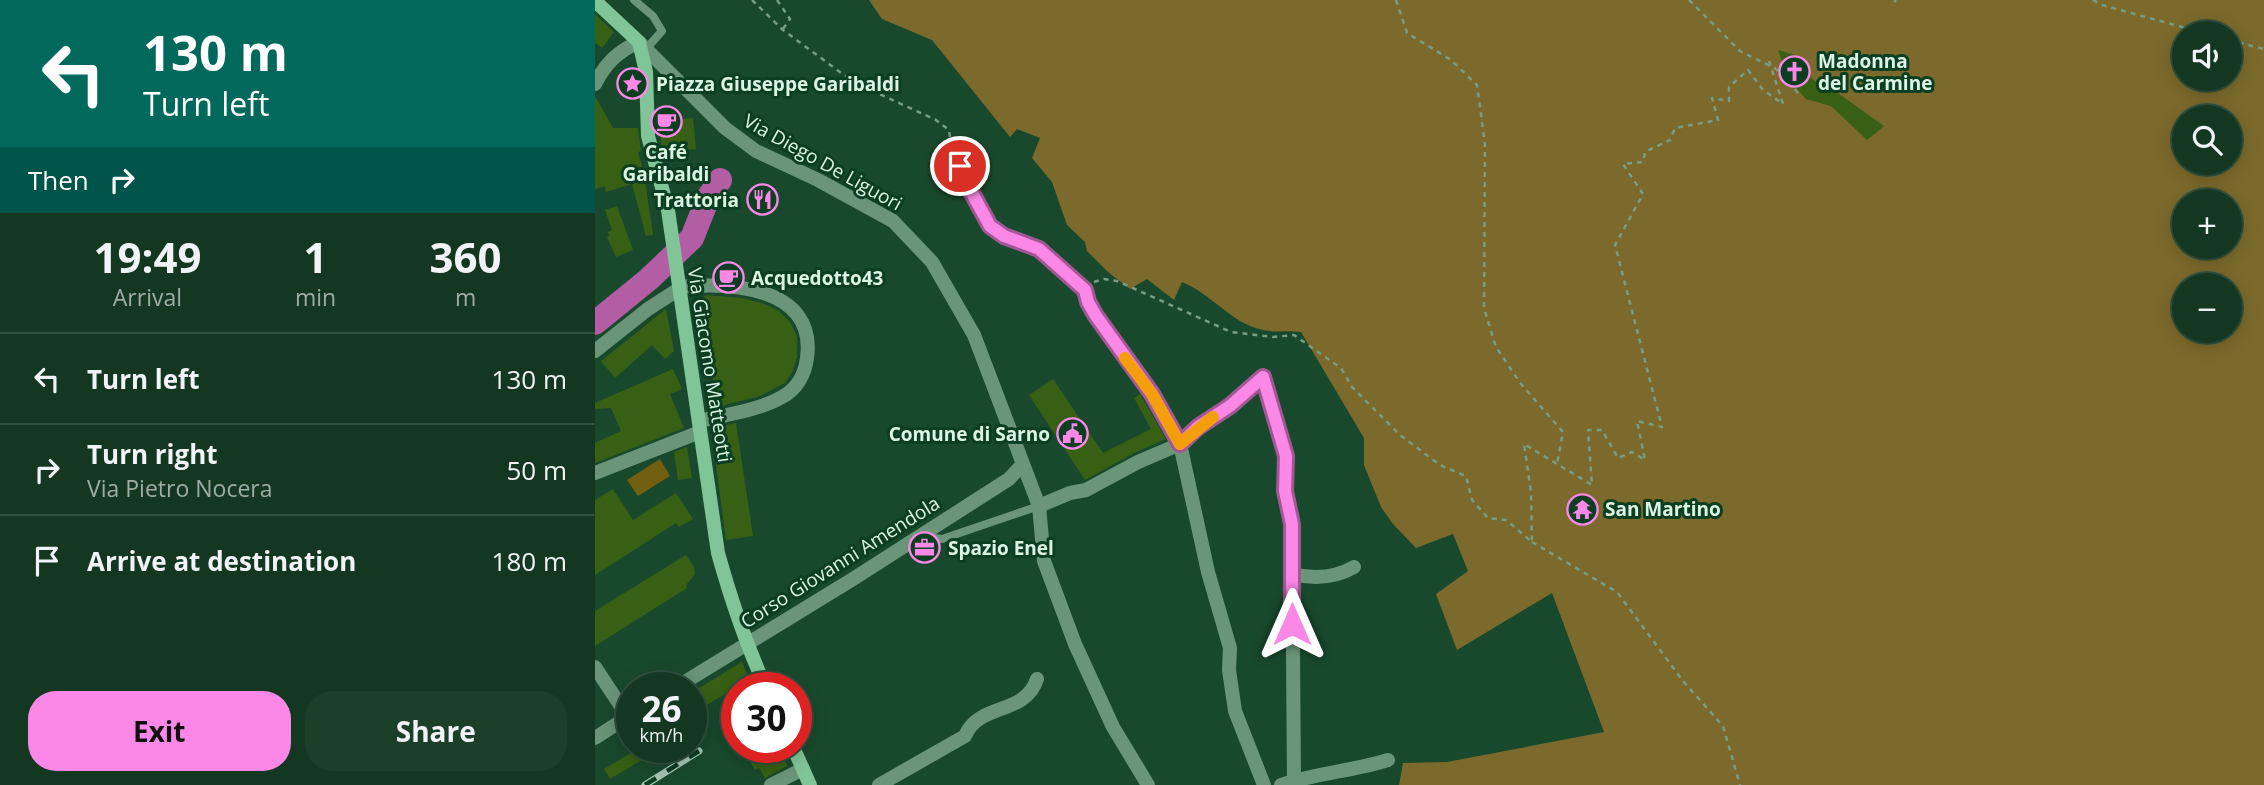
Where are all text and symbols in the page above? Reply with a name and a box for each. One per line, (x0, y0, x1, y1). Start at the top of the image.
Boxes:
text: 130 m (143, 19, 288, 85)
map controls (2172, 21, 2242, 343)
button: sound (2172, 21, 2242, 91)
icon: left (28, 28, 119, 119)
place label: Madonna del Carmine (1818, 48, 1932, 96)
church icon: Madonna del Carmine (1778, 55, 1812, 89)
place icon: Piazza Giuseppe Garibaldi (616, 67, 650, 101)
place label: Piazza Giuseppe Garibaldi (656, 71, 900, 97)
text: Turn left (143, 82, 269, 125)
cafe icon: Café Garibaldi (649, 104, 683, 138)
button: search (2172, 105, 2242, 175)
street label: Via Diego De Liguori (739, 108, 907, 216)
pin (930, 136, 990, 196)
place label: Café Garibaldi (623, 139, 709, 187)
icon: arrive (941, 147, 979, 185)
icon: right (103, 161, 141, 199)
text: Then (28, 162, 89, 198)
restaurant icon: Trattoria (745, 183, 779, 217)
place label: Trattoria (654, 187, 739, 213)
button: + (2172, 189, 2242, 259)
text: 19:49 (93, 228, 201, 285)
text: 1 (303, 228, 328, 285)
text: 360 (430, 228, 502, 285)
cafe icon: Acquedotto43 (711, 261, 745, 295)
place label: Acquedotto43 (751, 265, 884, 291)
street label: Via Giacomo Matteotti (682, 266, 738, 464)
button: − (2172, 273, 2242, 343)
text: Arrival (113, 281, 182, 313)
text: min (295, 281, 336, 313)
text: m (455, 281, 476, 313)
icon: left (28, 360, 66, 398)
text: Turn left (87, 361, 199, 397)
text: 130 m (492, 361, 567, 397)
public building icon: Comune di Sarno (1056, 417, 1090, 451)
place label: Comune di Sarno (889, 421, 1050, 447)
text: Turn right (87, 436, 218, 472)
icon: right (28, 451, 66, 489)
text: 50 m (506, 452, 567, 488)
text: Via Pietro Nocera (87, 472, 273, 504)
street label: Corso Giovanni Amendola (736, 490, 944, 634)
temple icon: San Martino (1565, 492, 1599, 526)
place label: San Martino (1605, 496, 1721, 522)
office icon: Spazio Enel (908, 531, 942, 565)
place label: Spazio Enel (948, 535, 1054, 561)
icon: arrive (28, 542, 66, 580)
text: Arrive at destination (87, 543, 356, 579)
text: 180 m (492, 543, 567, 579)
position arrow (1255, 587, 1329, 661)
speed limit sign: 30 (721, 672, 812, 763)
text: 26 (641, 685, 682, 732)
button: Exit (28, 691, 291, 771)
button: Share (305, 691, 567, 771)
text: km/h (640, 723, 683, 747)

